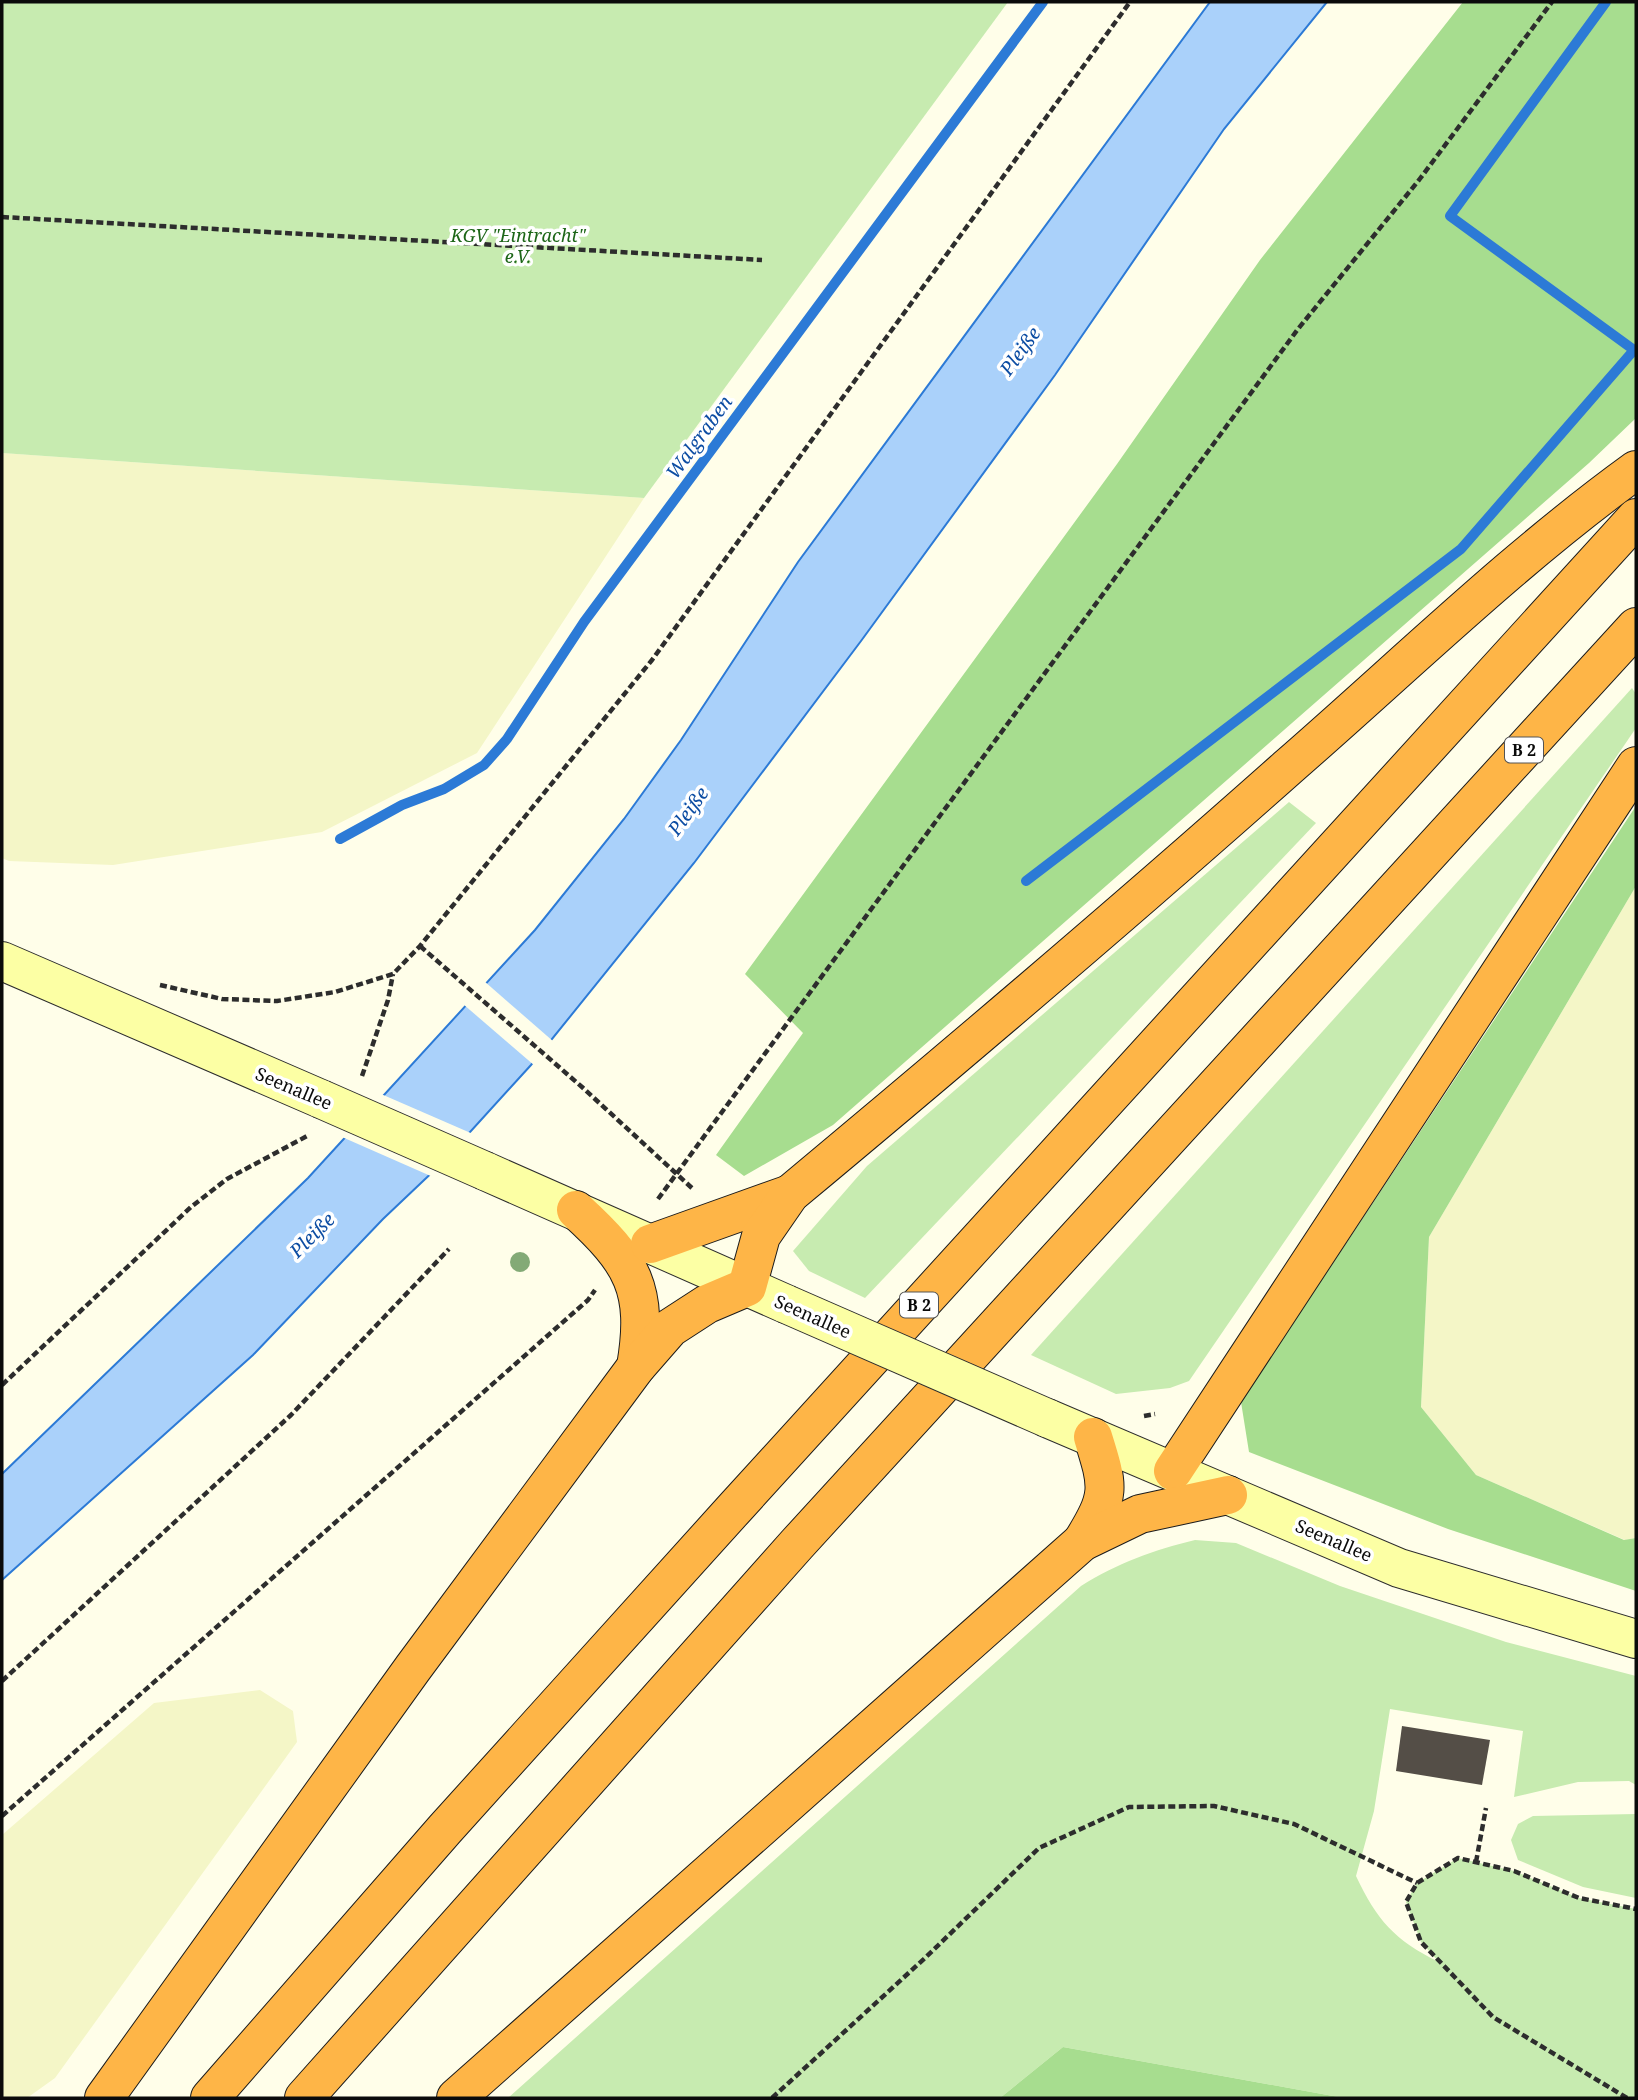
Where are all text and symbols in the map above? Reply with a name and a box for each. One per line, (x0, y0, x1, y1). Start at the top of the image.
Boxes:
park label: KGV "Eintracht" e.V. (450, 223, 587, 268)
water label: Pleiße (993, 322, 1046, 381)
water label: Walgraben (660, 390, 738, 484)
road number: B 2 (1505, 737, 1543, 762)
water label: Pleiße (661, 782, 714, 841)
street label: Seenallee (252, 1061, 336, 1115)
water label: Pleiße (283, 1207, 340, 1264)
street label: Seenallee (771, 1289, 855, 1343)
road number: B 2 (900, 1292, 938, 1317)
street label: Seenallee (1292, 1513, 1376, 1567)

